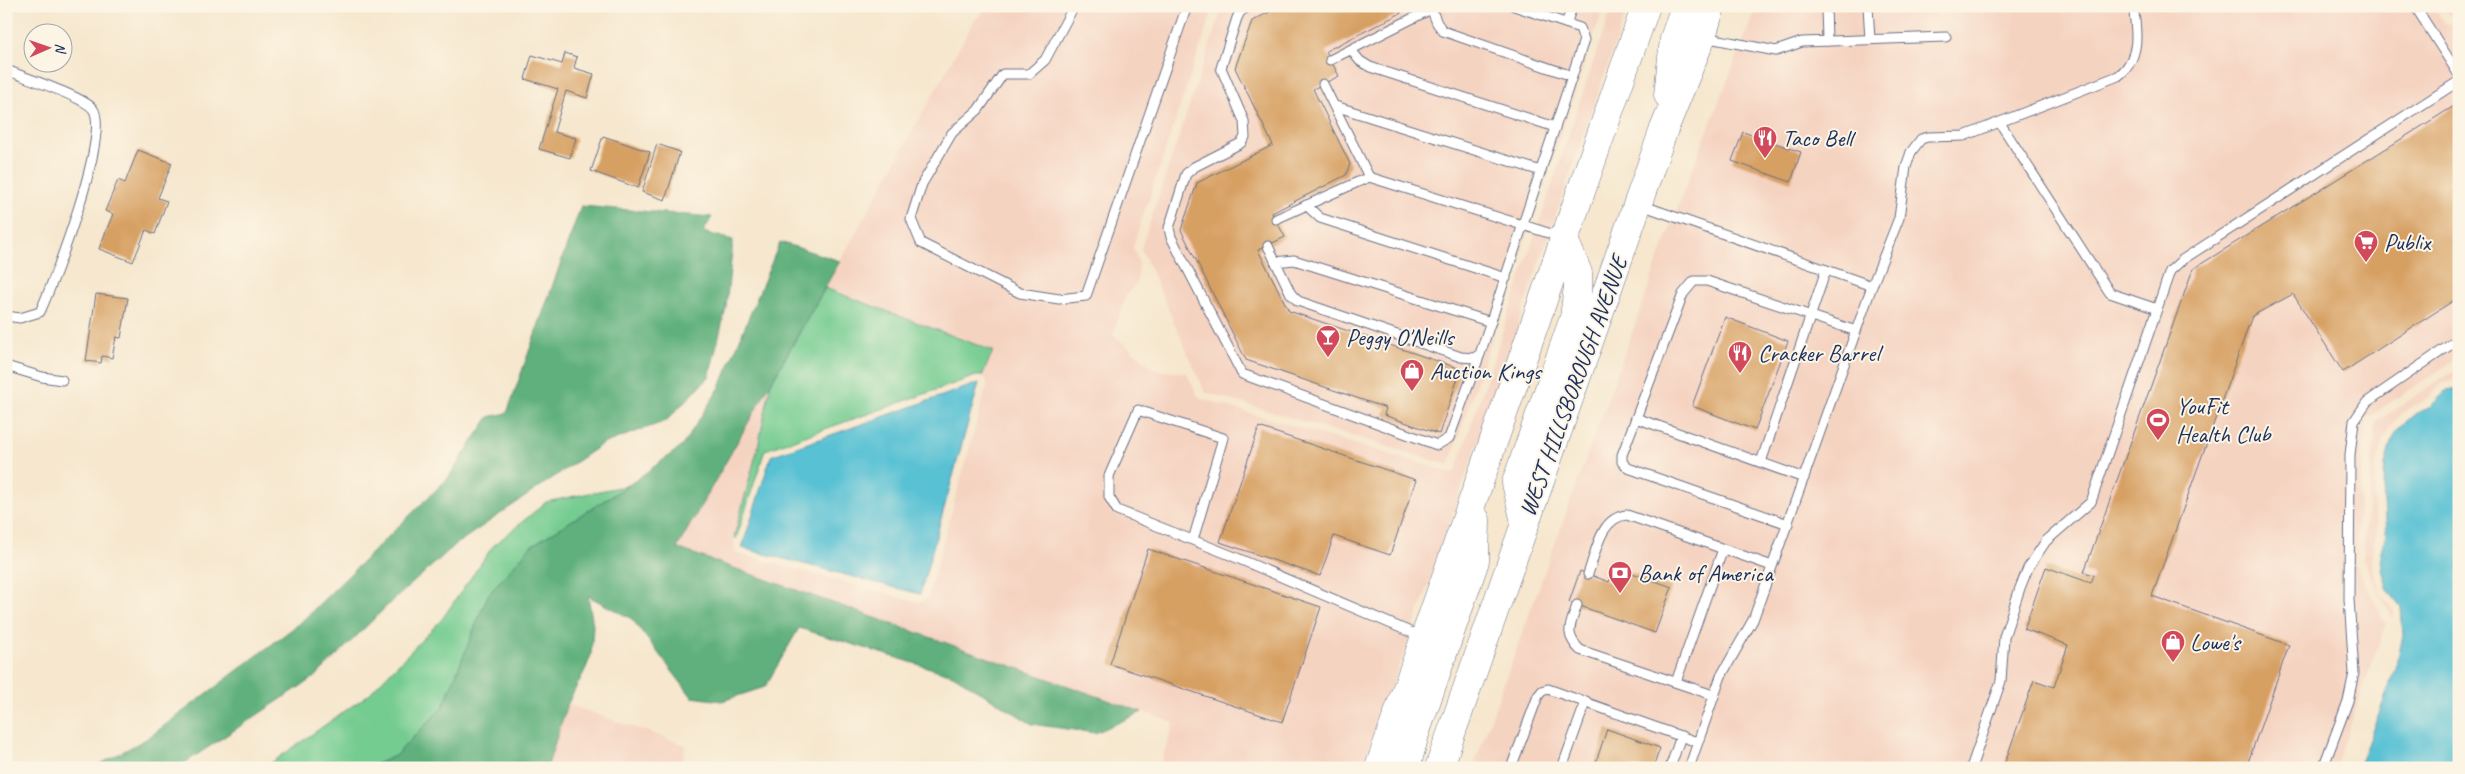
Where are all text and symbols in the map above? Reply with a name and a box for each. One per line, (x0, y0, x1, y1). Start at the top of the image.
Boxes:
north arrow (22, 22, 72, 72)
text: N (52, 43, 69, 55)
place label: Taco Bell (1782, 123, 1856, 153)
restaurant icon: Taco Bell (1752, 125, 1778, 159)
place label: Publix (2384, 227, 2432, 257)
supermarket icon: Publix (2353, 229, 2379, 263)
street label: WEST HILLSBOROUGH AVENUE (1512, 249, 1635, 520)
place label: Peggy O'Neills (1346, 322, 1455, 352)
bar icon: Peggy O'Neills (1315, 324, 1341, 358)
place label: Cracker Barrel (1758, 338, 1883, 368)
restaurant icon: Cracker Barrel (1727, 340, 1753, 374)
place label: Auction Kings (1430, 356, 1543, 386)
shop icon: Auction Kings (1399, 358, 1425, 392)
place label: YouFit Health Club (2176, 391, 2272, 449)
sports icon: YouFit Health Club (2145, 407, 2171, 441)
place label: Bank of America (1638, 558, 1774, 588)
bank icon: Bank of America (1607, 560, 1633, 594)
place label: Lowe's (2190, 627, 2242, 657)
shop icon: Lowe's (2160, 629, 2186, 663)

